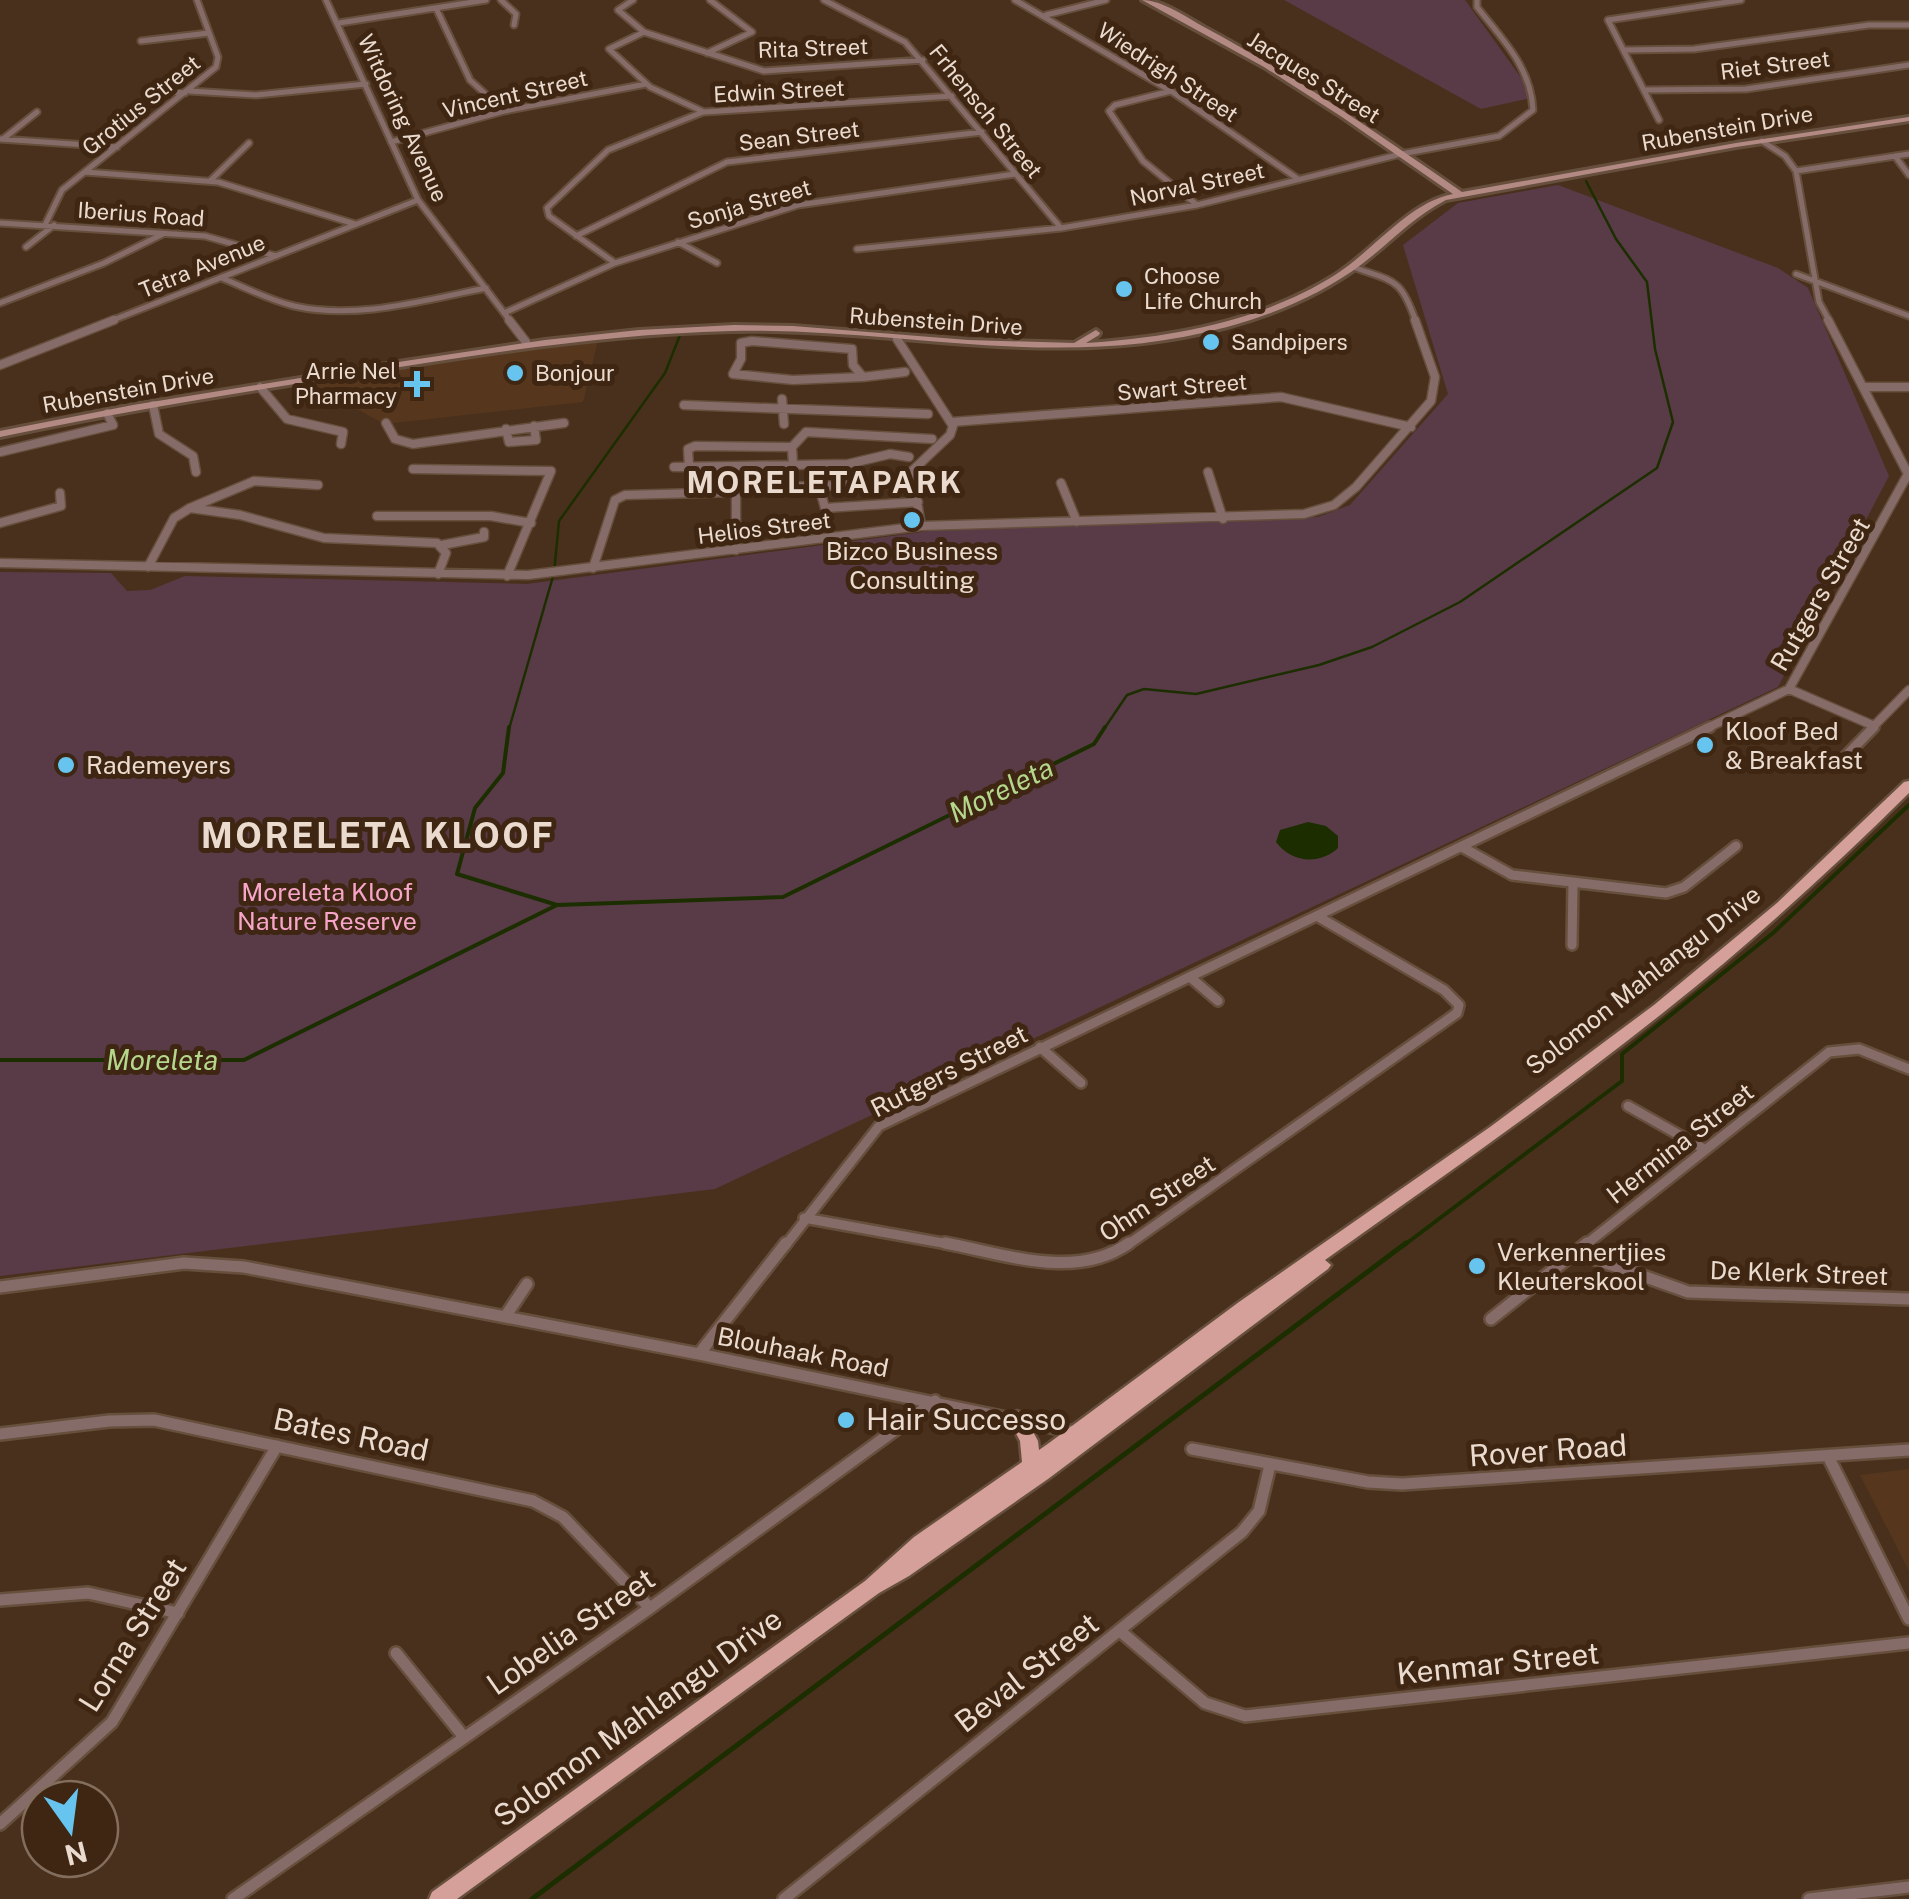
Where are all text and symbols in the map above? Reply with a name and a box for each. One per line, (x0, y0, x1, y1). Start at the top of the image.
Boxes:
street label: Wiedrigh Street (1093, 17, 1243, 127)
street label: Jacques Street (1243, 26, 1385, 128)
street label: Witdoring Avenue (353, 30, 453, 206)
street label: Rita Street (757, 33, 869, 63)
street label: Frhensch Street (924, 39, 1048, 183)
street label: Riet Street (1719, 45, 1831, 85)
street label: Grotius Street (77, 50, 205, 160)
street label: Vincent Street (440, 65, 590, 123)
street label: Edwin Street (713, 75, 845, 107)
street label: Rubenstein Drive (1639, 100, 1815, 156)
street label: Sean Street (737, 116, 861, 156)
street label: Norval Street (1127, 157, 1267, 211)
street label: Sonja Street (684, 174, 814, 234)
street label: Iberius Road (77, 197, 205, 231)
street label: Tetra Avenue (135, 229, 269, 303)
place label: Choose Life Church (1144, 263, 1262, 314)
marker: Choose Life Church (1113, 278, 1135, 300)
street label: Rubenstein Drive (848, 302, 1024, 340)
place label: Sandpipers (1231, 329, 1348, 355)
marker: Sandpipers (1200, 331, 1222, 353)
place label: Arrie Nel Pharmacy (295, 358, 397, 409)
place label: Bonjour (535, 360, 615, 386)
street label: Rubenstein Drive (40, 362, 216, 418)
marker: Bonjour (504, 362, 526, 384)
street label: Swart Street (1116, 368, 1248, 406)
marker: Arrie Nel Pharmacy (406, 373, 428, 395)
district label: MORELETAPARK (687, 464, 963, 500)
street label: Helios Street (696, 507, 832, 549)
marker: Bizco Business Consulting (901, 509, 923, 531)
street label: Rutgers Street (1764, 512, 1876, 676)
place label: Bizco Business Consulting (826, 536, 998, 595)
place label: Kloof Bed & Breakfast (1725, 716, 1863, 775)
marker: Kloof Bed & Breakfast (1694, 734, 1716, 756)
place label: Rademeyers (86, 750, 231, 780)
water label: Moreleta (943, 750, 1058, 829)
marker: Rademeyers (55, 754, 77, 776)
district label: MORELETA KLOOF (201, 815, 555, 856)
park label: Moreleta Kloof Nature Reserve (237, 877, 417, 936)
street label: Solomon Mahlangu Drive (1520, 879, 1766, 1081)
street label: Rutgers Street (866, 1019, 1032, 1123)
water label: Moreleta (106, 1043, 218, 1076)
street label: Hermina Street (1601, 1076, 1759, 1210)
street label: Ohm Street (1093, 1148, 1221, 1248)
place label: Verkennertjies Kleuterskool (1497, 1237, 1666, 1296)
marker: Verkennertjies Kleuterskool (1466, 1255, 1488, 1277)
street label: De Klerk Street (1709, 1255, 1889, 1291)
street label: Blouhaak Road (715, 1321, 891, 1383)
street label: Bates Road (270, 1400, 432, 1468)
place label: Hair Successo (866, 1401, 1066, 1437)
marker: Hair Successo (835, 1409, 857, 1431)
street label: Rover Road (1468, 1427, 1628, 1473)
street label: Lorna Street (71, 1551, 194, 1718)
street label: Lobelia Street (480, 1560, 661, 1702)
street label: Solomon Mahlangu Drive (486, 1600, 789, 1834)
street label: Beval Street (947, 1605, 1105, 1739)
street label: Kenmar Street (1395, 1634, 1601, 1692)
north arrow (20, 1779, 120, 1879)
text: N (62, 1835, 91, 1872)

